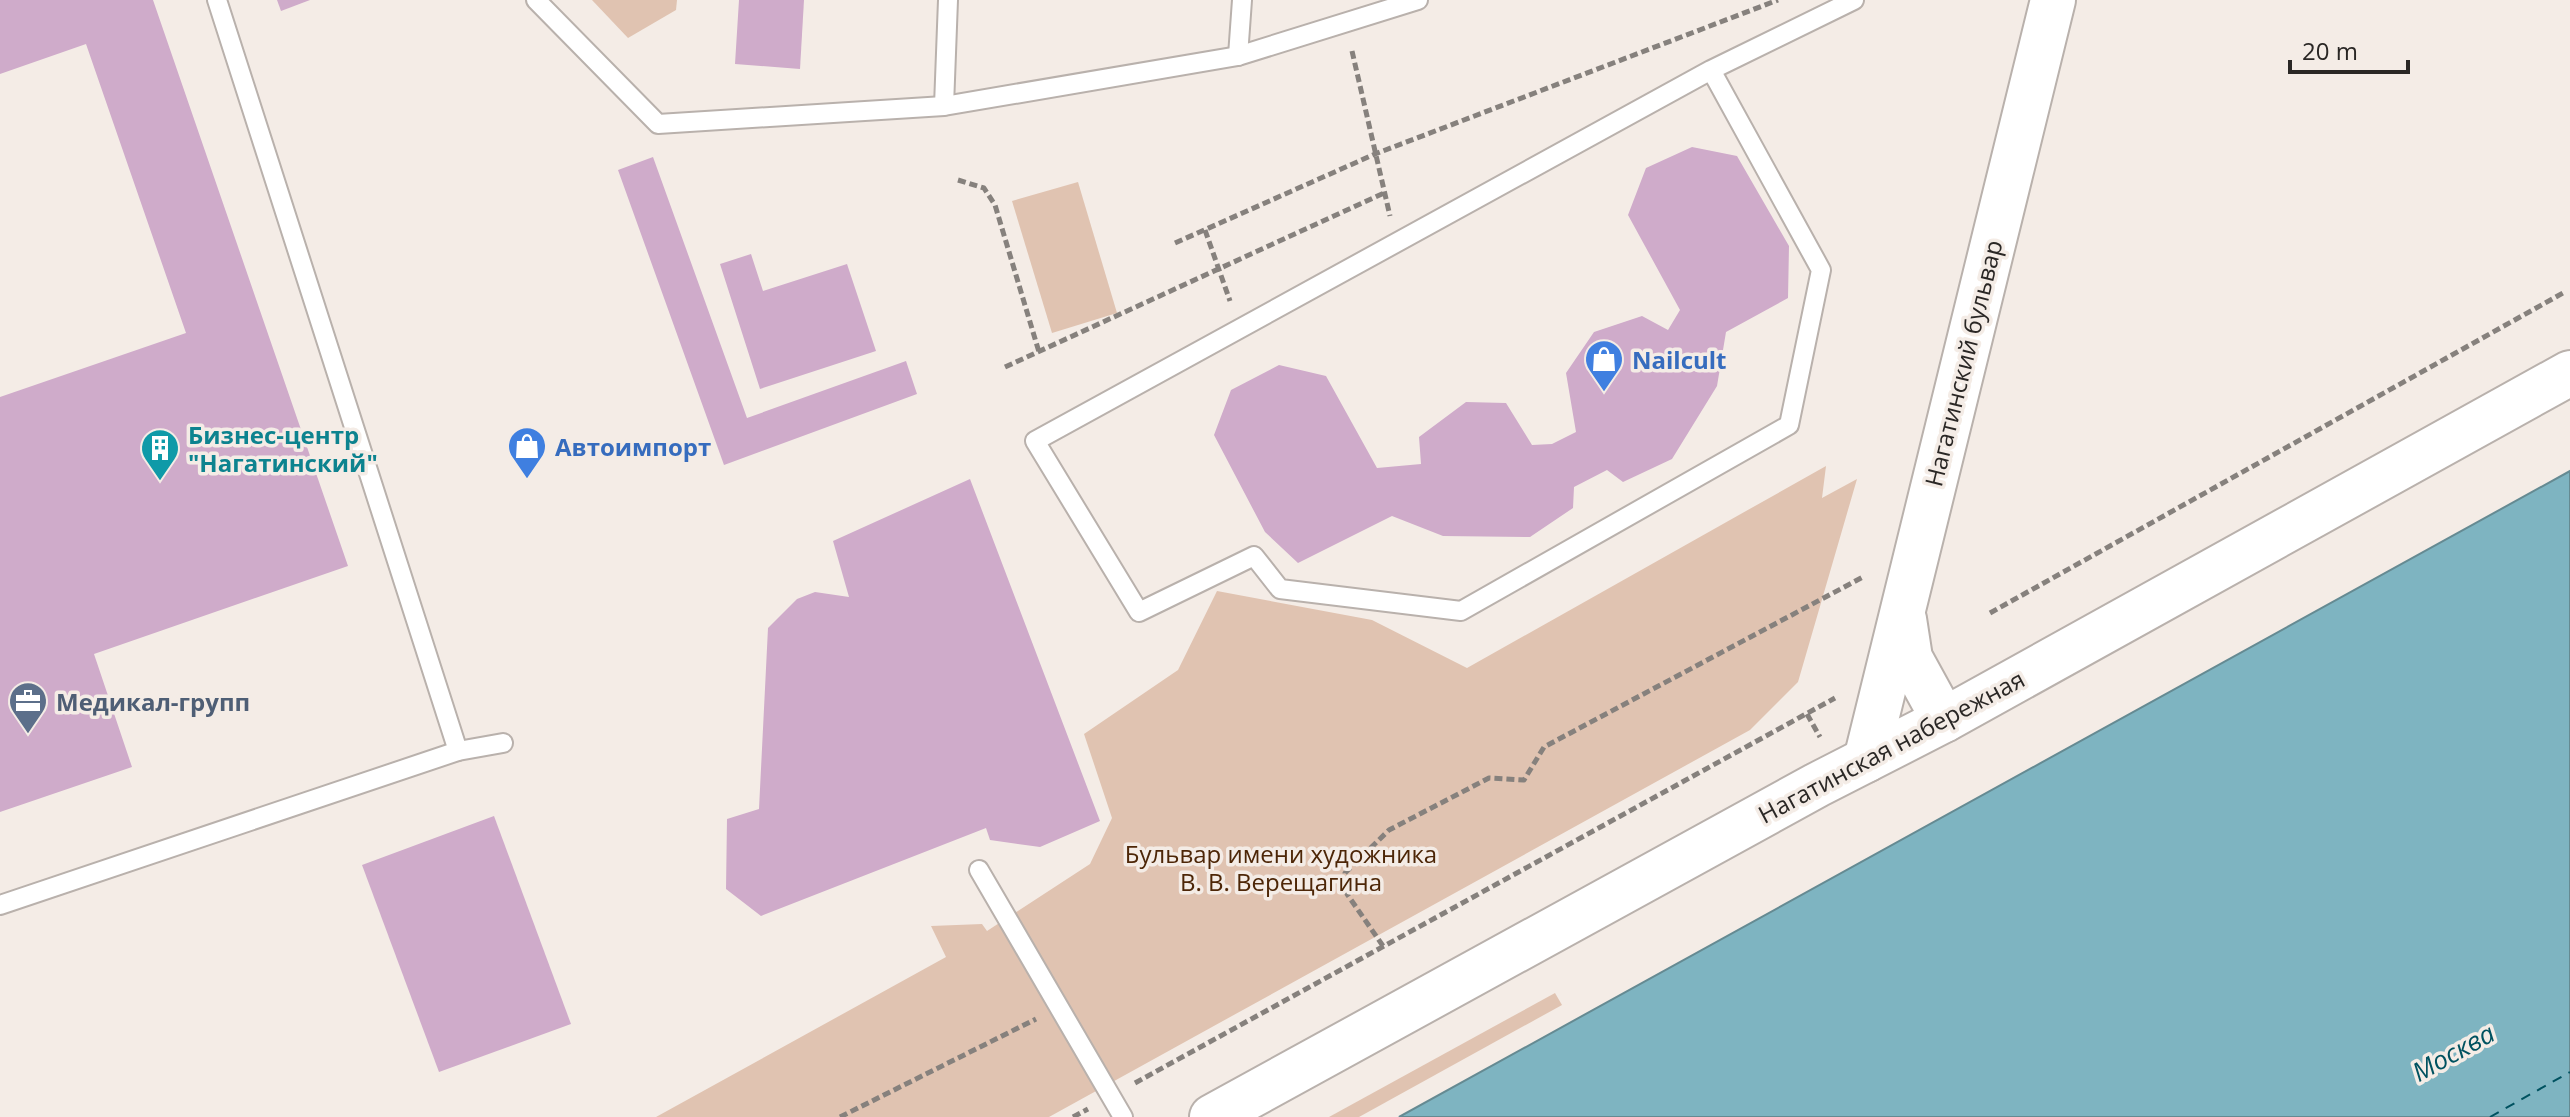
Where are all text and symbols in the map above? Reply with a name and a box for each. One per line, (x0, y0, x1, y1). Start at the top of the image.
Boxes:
scale bar (2290, 24, 2408, 74)
text: 20 m (2302, 34, 2358, 67)
street label: Нагатинский бульвар (1916, 236, 2010, 490)
shop icon: Nailcult (1583, 338, 1625, 393)
place label: Nailcult (1632, 343, 1727, 376)
place label: Бизнес-центр "Нагатинский" (188, 418, 378, 479)
shop icon: Автоимпорт (506, 425, 548, 480)
building icon: Бизнес-центр "Нагатинский" (139, 427, 181, 482)
place label: Автоимпорт (555, 430, 711, 463)
street label: Нагатинская набережная (1752, 662, 2030, 830)
office icon: Медикал-групп (7, 680, 49, 735)
place label: Медикал-групп (56, 685, 250, 718)
park label: Бульвар имени художника В. В. Верещагина (1125, 837, 1437, 898)
water label: Москва (2405, 1014, 2501, 1089)

